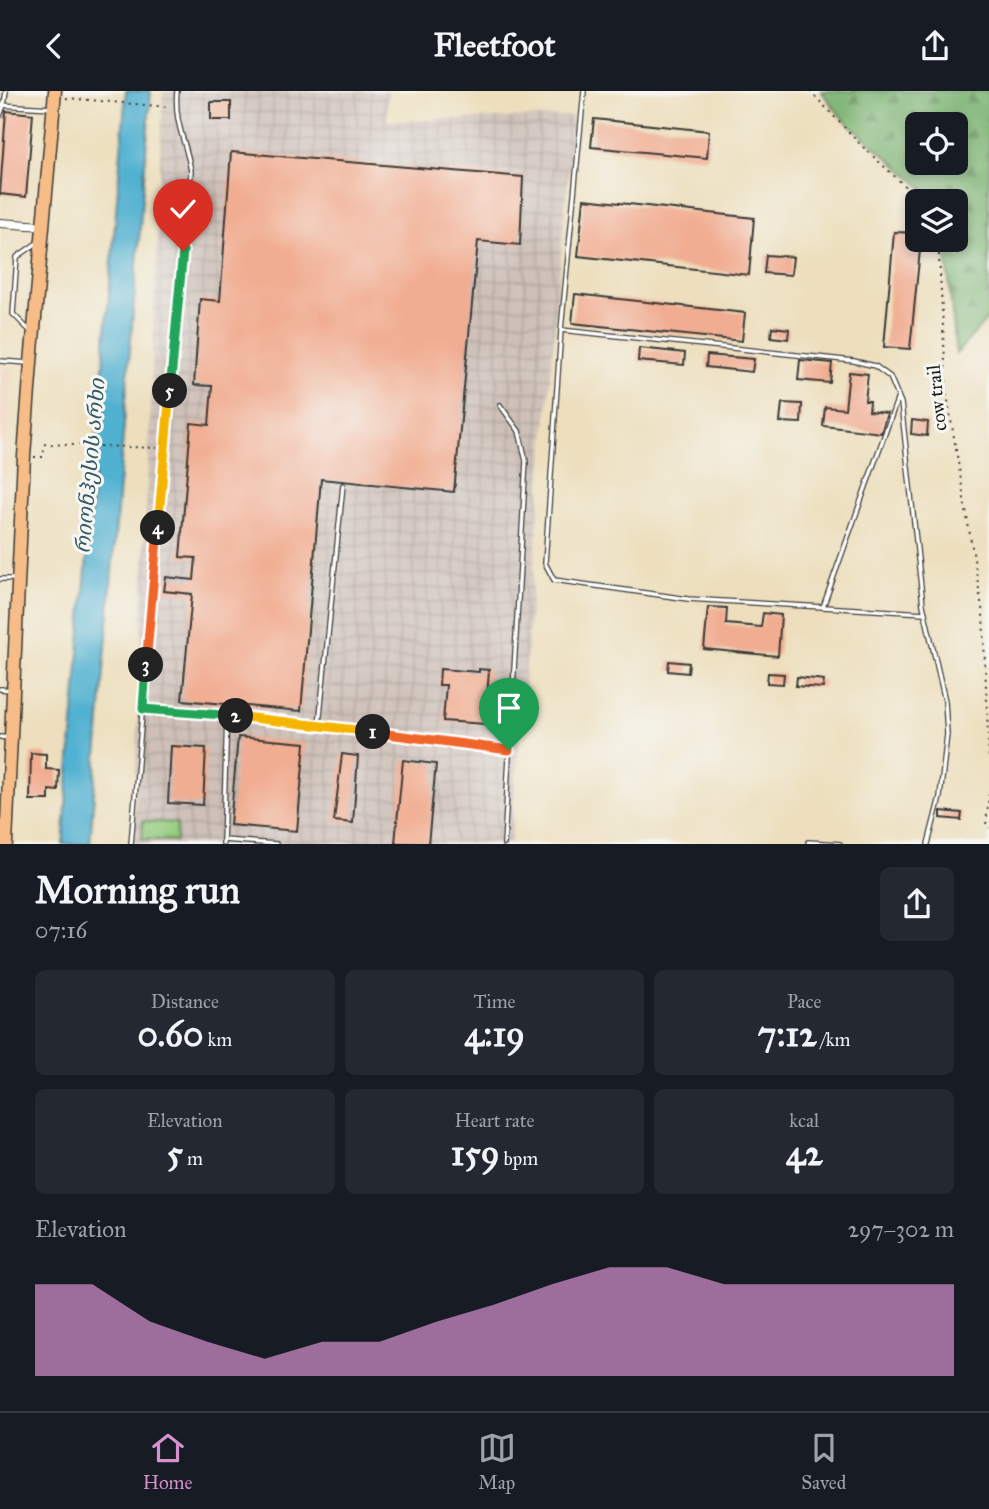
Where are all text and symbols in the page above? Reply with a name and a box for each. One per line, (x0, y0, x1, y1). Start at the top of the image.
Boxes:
text: Fleetfoot (433, 26, 556, 65)
icon: back (35, 27, 73, 65)
icon: share (916, 27, 954, 65)
map controls (905, 112, 968, 252)
button: locate (905, 112, 968, 175)
pin (153, 179, 213, 251)
button: layers (905, 189, 968, 252)
icon: check (164, 190, 202, 228)
street label: cow trail (921, 363, 951, 432)
pin: 5 (152, 373, 188, 409)
water label: რიონჰესის არხი (69, 376, 111, 554)
text: 5 (165, 379, 174, 402)
pin: 4 (140, 511, 176, 545)
text: 4 (152, 516, 163, 539)
pin: 3 (128, 647, 164, 683)
text: 3 (142, 653, 149, 676)
pin (479, 678, 539, 750)
icon: arrive (490, 689, 528, 727)
pin: 2 (218, 699, 254, 733)
text: 2 (231, 704, 240, 727)
pin: 1 (356, 715, 390, 749)
text: 1 (369, 720, 376, 743)
text: Morning run (35, 867, 240, 913)
button: share (880, 867, 954, 941)
text: 07:16 (35, 916, 87, 944)
text: Distance (151, 990, 219, 1013)
text: Time (473, 990, 516, 1013)
text: Pace (787, 990, 821, 1013)
text: 0.60 (137, 1013, 203, 1056)
text: 4:19 (464, 1013, 525, 1056)
text: 7:12 (758, 1013, 816, 1056)
text: km (203, 1028, 232, 1051)
text: /km (816, 1028, 850, 1051)
text: Elevation (147, 1109, 223, 1132)
text: Heart rate (455, 1109, 534, 1132)
text: kcal (789, 1109, 819, 1132)
text: 5 (167, 1132, 183, 1175)
text: 159 (451, 1132, 499, 1175)
text: 42 (786, 1132, 823, 1175)
text: m (183, 1147, 203, 1170)
text: bpm (499, 1147, 538, 1170)
text: Elevation (35, 1215, 126, 1243)
text: 297–302 m (848, 1215, 954, 1243)
tab: Home (143, 1429, 192, 1494)
tab: Map (478, 1429, 516, 1494)
tab: Saved (801, 1429, 846, 1494)

